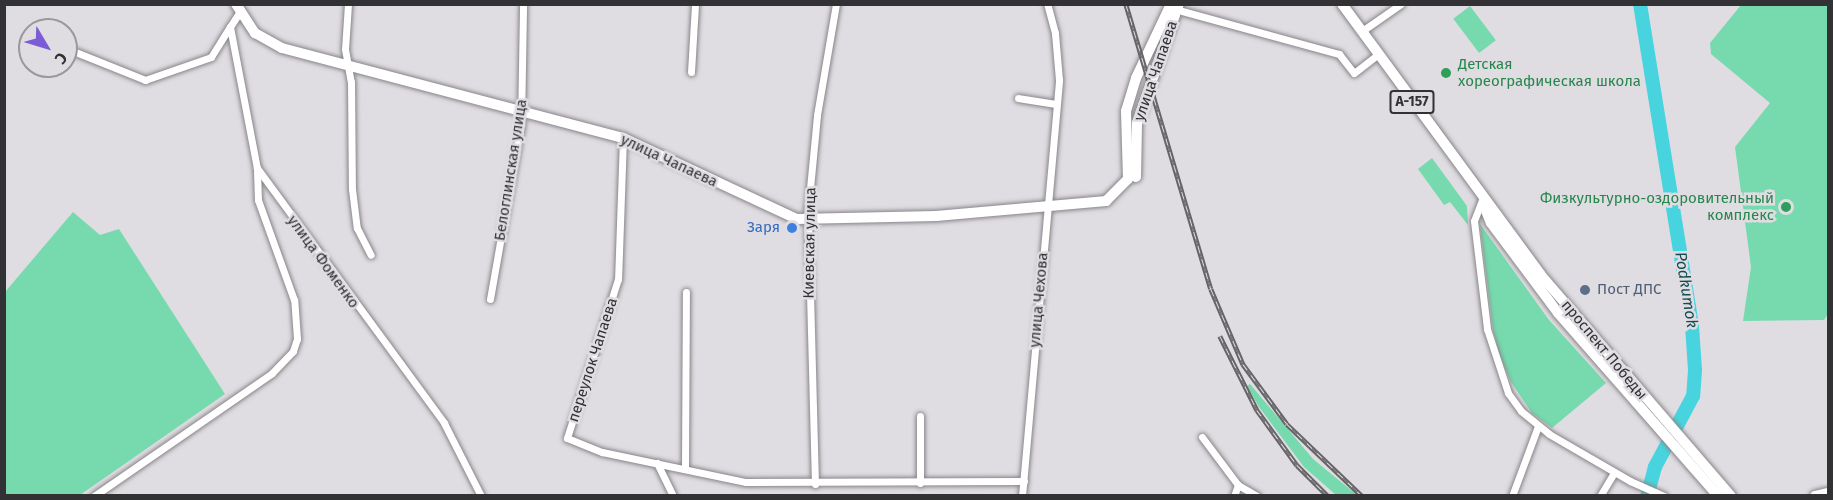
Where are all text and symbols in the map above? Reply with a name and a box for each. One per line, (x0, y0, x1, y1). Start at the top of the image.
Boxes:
north arrow (18, 18, 78, 78)
street label: улица Чапаева (1130, 19, 1182, 123)
text: С (51, 49, 71, 68)
place label: Детская хореографическая школа (1458, 55, 1641, 90)
marker: Детская хореографическая школа (1439, 66, 1453, 80)
road number: А-157 (1390, 91, 1434, 113)
street label: Белоглинская улица (491, 98, 531, 242)
street label: улица Чапаева (618, 131, 720, 191)
street label: Киевская улица (800, 187, 820, 299)
place label: Физкультурно-оздоровительный комплекс (1540, 189, 1774, 224)
marker: Физкультурно-оздоровительный комплекс (1779, 200, 1793, 214)
street label: улица Фоменко (283, 212, 363, 312)
place label: Заря (747, 219, 780, 237)
marker: Заря (785, 221, 799, 235)
water label: Podkumok (1671, 251, 1701, 329)
street label: улица Чехова (1026, 252, 1052, 348)
place label: Пост ДПС (1597, 281, 1661, 299)
marker: Пост ДПС (1578, 283, 1592, 297)
street label: переулок Чапаева (564, 296, 622, 424)
street label: проспект Победы (1557, 297, 1651, 403)

